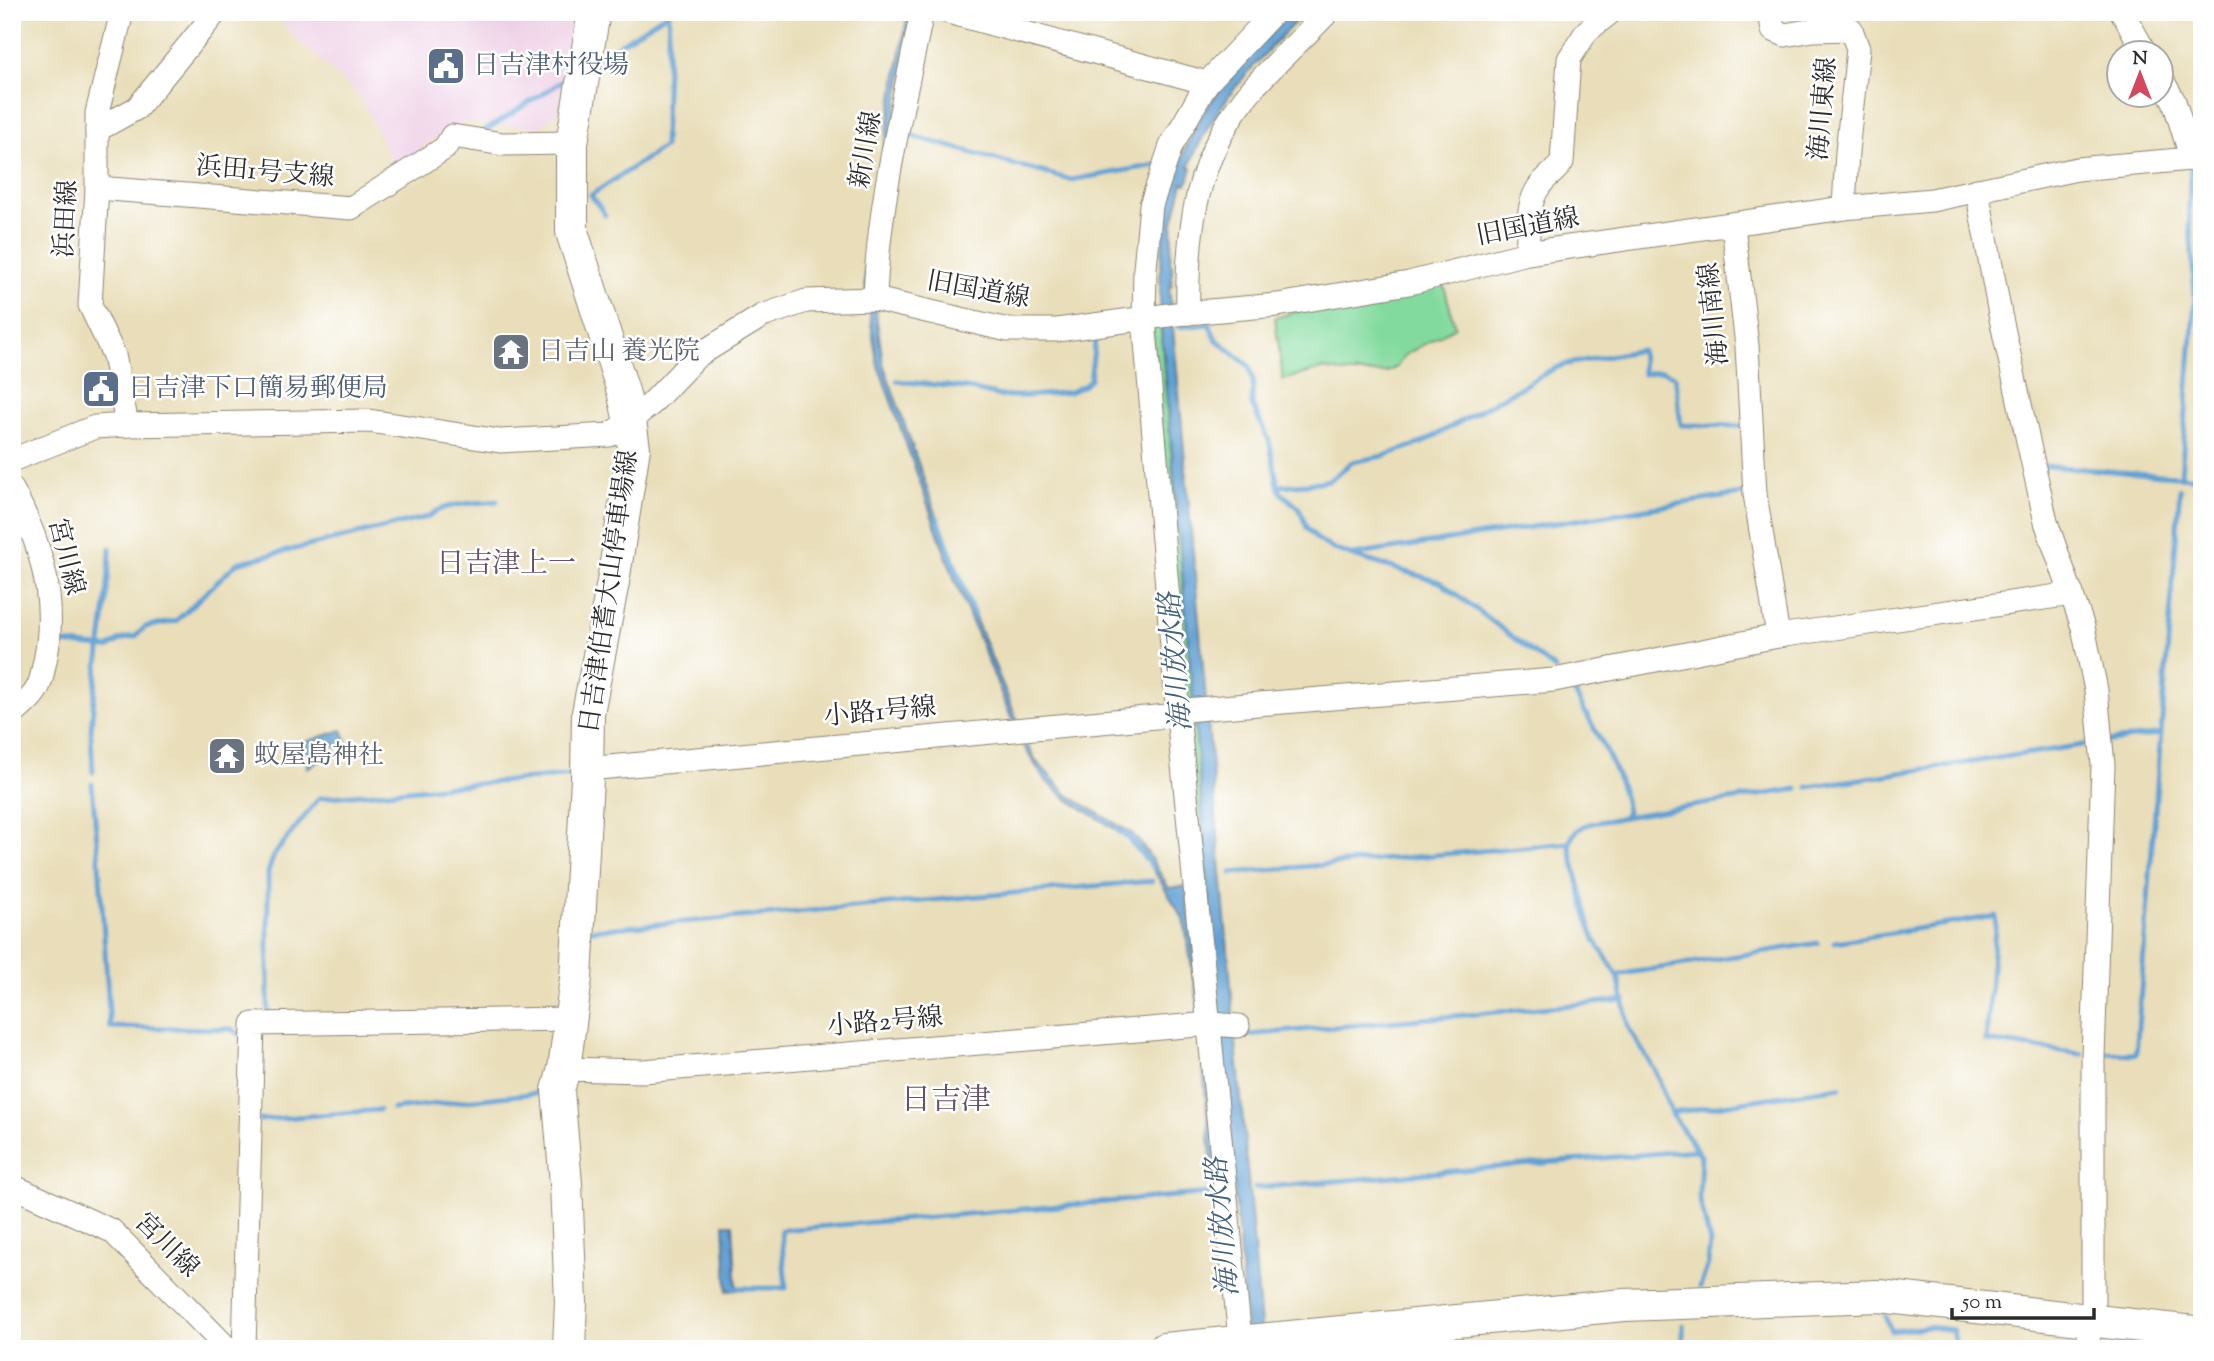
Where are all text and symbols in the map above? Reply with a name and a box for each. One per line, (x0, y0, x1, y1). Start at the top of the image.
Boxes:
north arrow (2106, 38, 2176, 108)
public building icon: 日吉津村役場 (425, 45, 467, 87)
text: N (2132, 46, 2148, 73)
place label: 日吉津村役場 (473, 48, 629, 85)
street label: 海川東線 (1801, 56, 1847, 162)
street label: 新川線 (842, 108, 892, 192)
street label: 浜田1号支線 (194, 149, 336, 197)
street label: 浜田線 (46, 179, 88, 259)
street label: 旧国道線 (1473, 200, 1583, 256)
street label: 海川南線 (1691, 260, 1739, 368)
street label: 旧国道線 (924, 264, 1032, 318)
temple icon: 日吉山 養光院 (490, 331, 532, 373)
place label: 日吉山 養光院 (538, 334, 700, 371)
public building icon: 日吉津下口簡易郵便局 (80, 368, 122, 410)
place label: 日吉津下口簡易郵便局 (128, 371, 388, 408)
street label: 日吉津伯耆大山停車場線 (572, 448, 648, 736)
street label: 宮川線 (38, 515, 92, 599)
district label: 日吉津上一 (436, 545, 576, 585)
water label: 海川放水路 (1151, 589, 1203, 733)
street label: 小路1号線 (822, 690, 938, 736)
temple icon: 蚊屋島神社 (206, 735, 248, 777)
place label: 蚊屋島神社 (254, 738, 384, 775)
street label: 小路2号線 (826, 1000, 944, 1046)
district label: 日吉津 (901, 1080, 991, 1123)
water label: 海川放水路 (1198, 1154, 1250, 1298)
street label: 宮川線 (125, 1205, 207, 1287)
scale bar (1952, 1277, 2093, 1321)
text: 50 m (1961, 1288, 2002, 1318)

